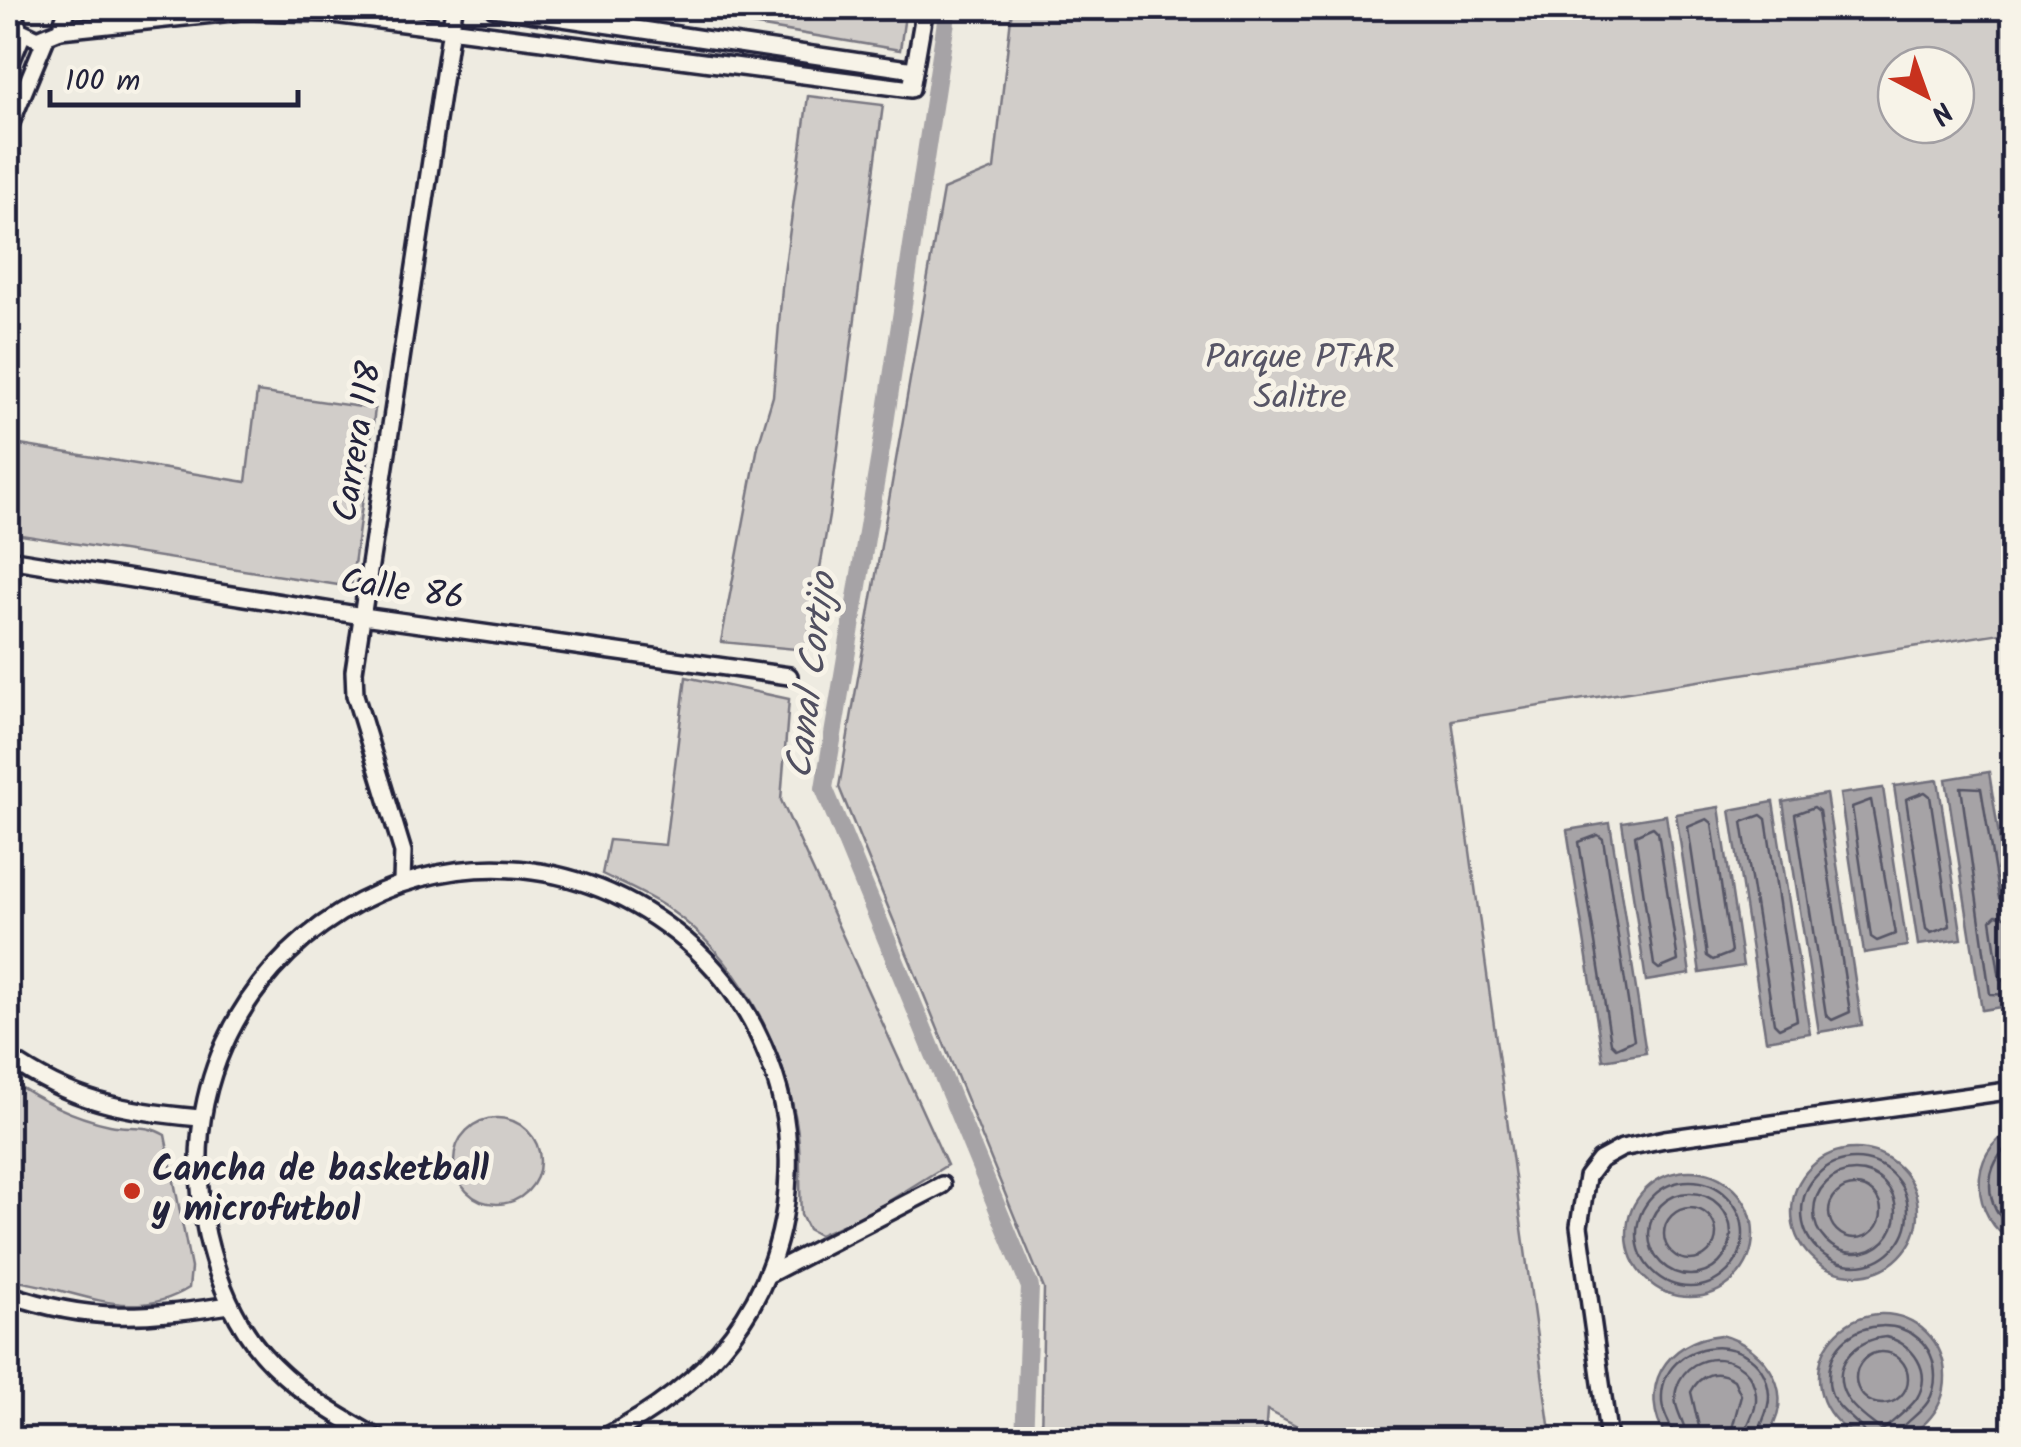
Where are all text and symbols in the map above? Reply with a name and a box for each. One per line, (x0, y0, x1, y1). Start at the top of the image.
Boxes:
scale bar (50, 45, 298, 107)
north arrow (1876, 45, 1976, 145)
text: 100 m (65, 58, 140, 106)
text: N (1919, 89, 1962, 135)
park label: Parque PTAR Salitre (1205, 331, 1395, 427)
street label: Carrera 118 (319, 357, 399, 526)
street label: Calle 86 (336, 555, 468, 627)
water label: Canal Cortijo (771, 567, 856, 782)
place label: Cancha de basketball y microfutbol (151, 1143, 490, 1239)
marker: Cancha de basketball y microfutbol (121, 1180, 143, 1202)

